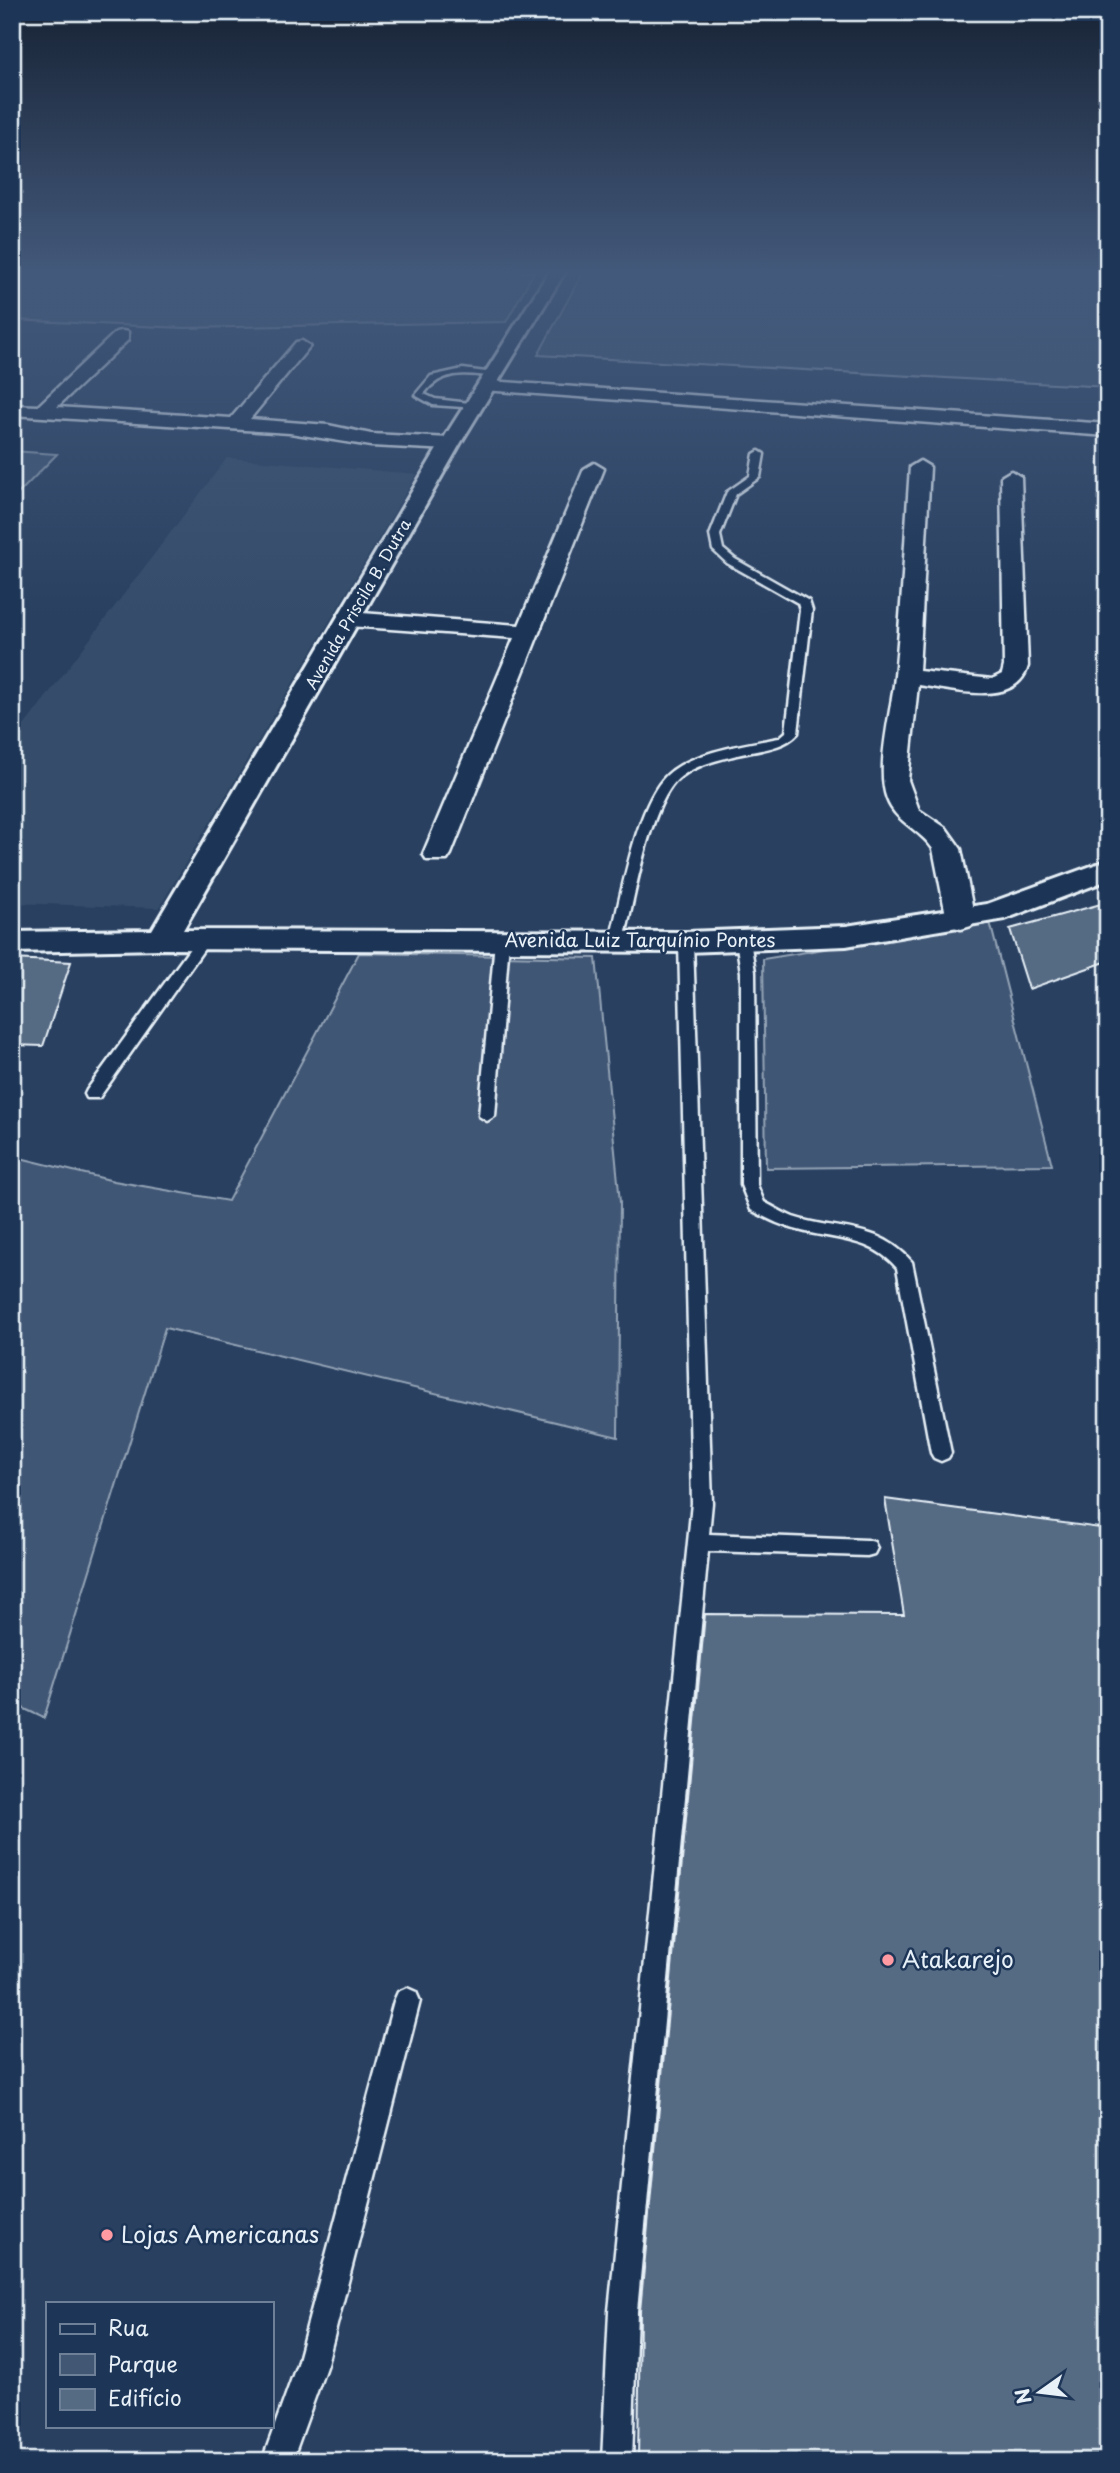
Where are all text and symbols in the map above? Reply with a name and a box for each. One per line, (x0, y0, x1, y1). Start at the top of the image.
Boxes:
street label: Avenida Priscila B. Dutra (298, 514, 416, 693)
street label: Avenida Luiz Tarquínio Pontes (505, 925, 776, 953)
place label: Atakarejo (902, 1941, 1014, 1976)
marker: Atakarejo (880, 1952, 896, 1968)
place label: Lojas Americanas (121, 2216, 319, 2251)
marker: Lojas Americanas (99, 2227, 115, 2243)
legend (46, 2302, 273, 2428)
text: Rua (108, 2311, 149, 2343)
text: Parque (108, 2347, 178, 2379)
north arrow (1004, 2358, 1074, 2428)
text: Edifício (108, 2381, 182, 2413)
text: N (1007, 2386, 1038, 2407)

